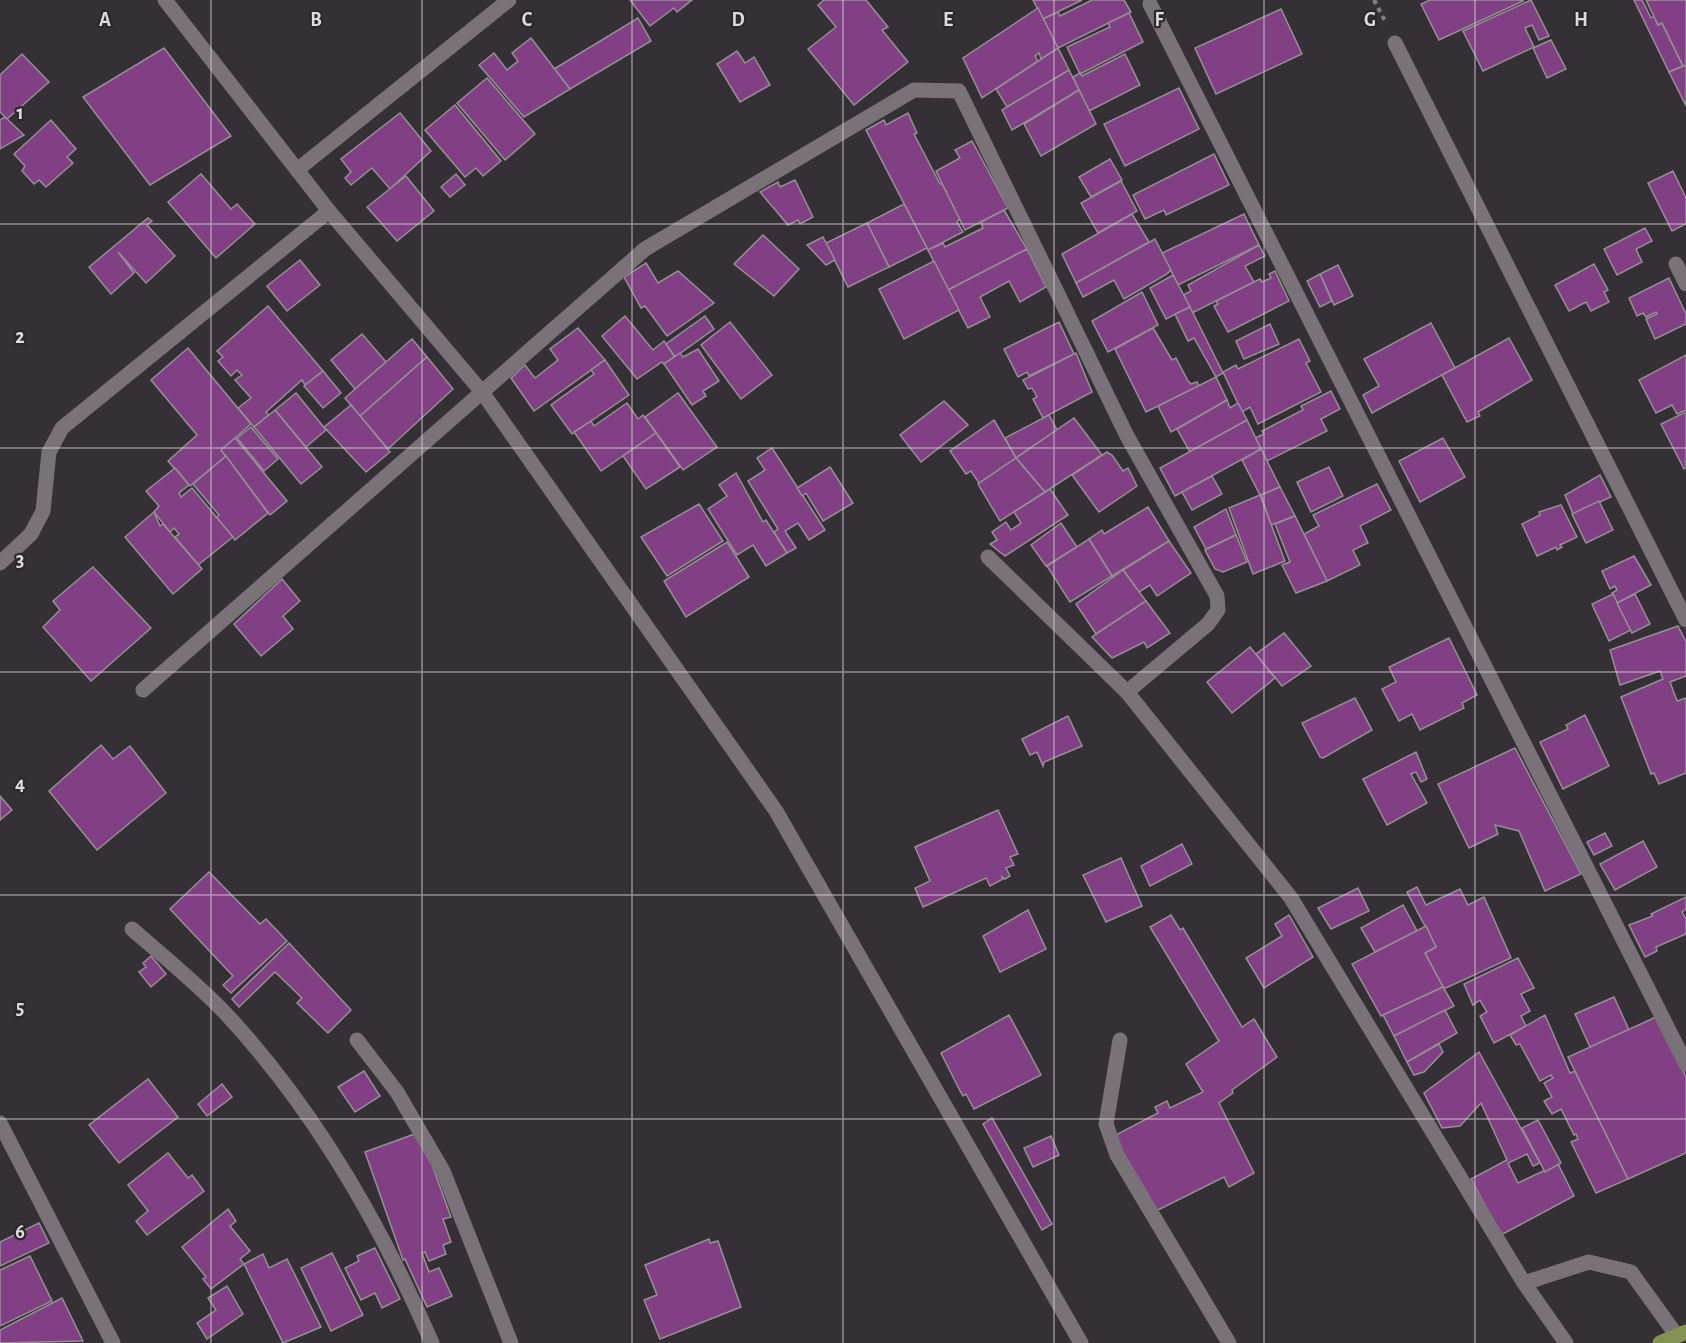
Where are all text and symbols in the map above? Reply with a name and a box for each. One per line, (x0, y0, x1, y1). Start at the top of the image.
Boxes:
text: A (99, 10, 111, 30)
text: B (310, 10, 322, 30)
text: C (522, 10, 533, 30)
text: D (731, 10, 745, 30)
text: E (943, 10, 953, 30)
text: F (1154, 10, 1164, 30)
text: G (1364, 10, 1376, 30)
text: H (1574, 10, 1588, 30)
text: 1 (16, 103, 24, 123)
text: 2 (15, 327, 25, 347)
text: 3 (16, 550, 24, 570)
text: 4 (15, 774, 25, 794)
text: 5 (16, 998, 24, 1018)
text: 6 (15, 1222, 25, 1242)

